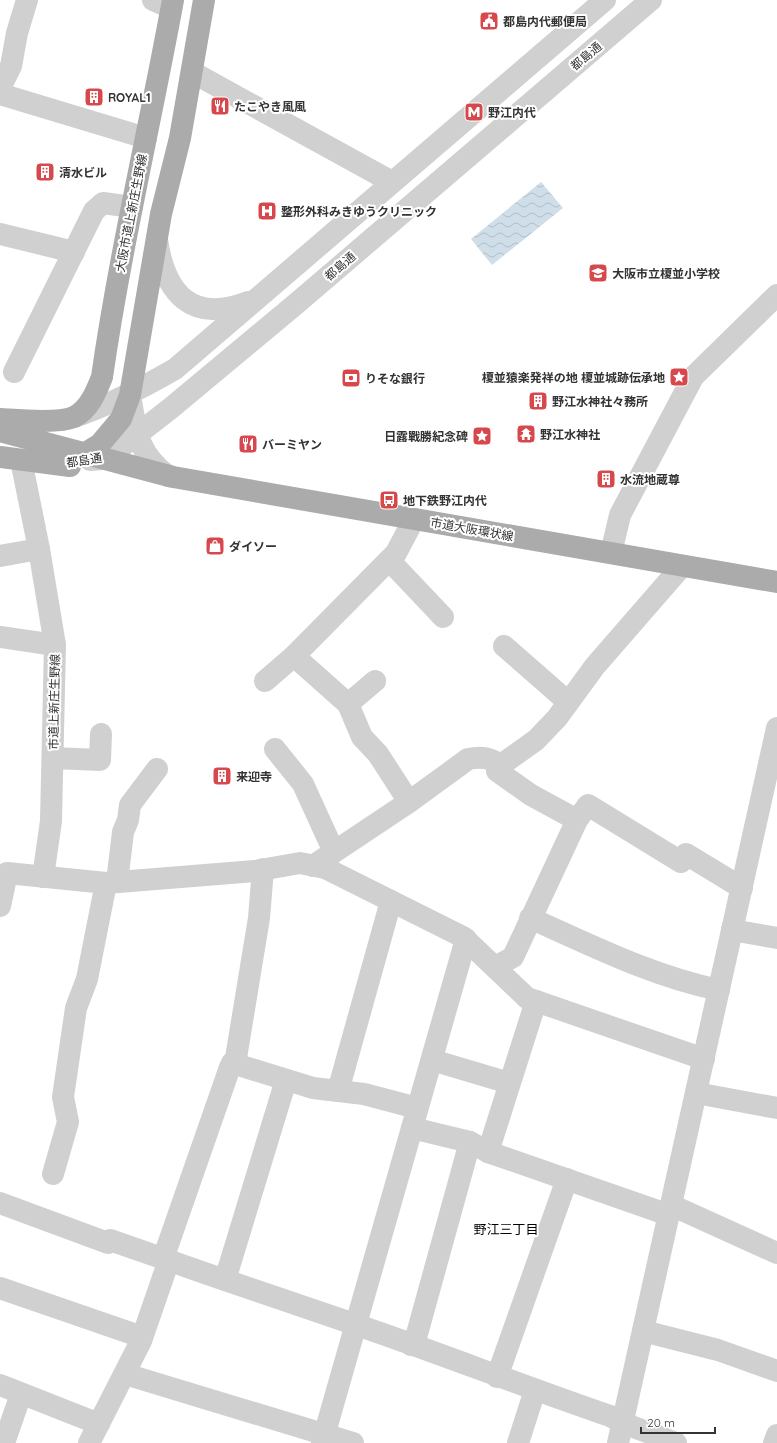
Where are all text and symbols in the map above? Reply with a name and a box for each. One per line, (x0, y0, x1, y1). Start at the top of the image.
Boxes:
public building icon: 都島内代郵便局 (478, 10, 500, 32)
place label: 都島内代郵便局 (503, 14, 587, 29)
street label: 都島通 (567, 39, 605, 73)
building icon: ROYAL1 (83, 86, 105, 108)
place label: ROYAL1 (108, 90, 151, 105)
restaurant icon: たこやき風風 (209, 95, 231, 117)
place label: たこやき風風 (234, 99, 306, 114)
metro station icon: 野江内代 (463, 101, 485, 123)
place label: 野江内代 (488, 105, 536, 120)
street label: 大阪市道上新庄生野線 (112, 153, 150, 273)
building icon: 清水ビル (34, 161, 56, 183)
place label: 清水ビル (59, 165, 107, 180)
hospital icon: 整形外科みきゆうクリニック (256, 200, 278, 222)
place label: 整形外科みきゆうクリニック (281, 204, 437, 219)
street label: 都島通 (321, 249, 359, 283)
school or university icon: 大阪市立榎並小学校 (587, 262, 609, 284)
place label: 大阪市立榎並小学校 (612, 266, 720, 281)
place icon: 榎並猿楽発祥の地 榎並城跡伝承地 (668, 366, 690, 388)
bank icon: りそな銀行 (340, 367, 362, 389)
place label: 榎並猿楽発祥の地 榎並城跡伝承地 (482, 370, 665, 385)
place label: りそな銀行 (365, 371, 425, 386)
building icon: 野江水神社々務所 (527, 390, 549, 412)
place label: 野江水神社々務所 (552, 394, 648, 409)
temple icon: 野江水神社 (515, 423, 537, 445)
place icon: 日露戰勝紀念碑 (471, 425, 493, 447)
place label: 野江水神社 (540, 427, 600, 442)
place label: 日露戰勝紀念碑 (384, 429, 468, 444)
restaurant icon: バーミヤン (237, 433, 259, 455)
place label: バーミヤン (262, 437, 322, 452)
street label: 都島通 (65, 450, 103, 470)
building icon: 水流地蔵尊 (595, 468, 617, 490)
place label: 水流地蔵尊 (620, 472, 680, 487)
bus stop icon: 地下鉄野江内代 (378, 489, 400, 511)
place label: 地下鉄野江内代 (403, 493, 487, 508)
street label: 市道大阪環状線 (429, 514, 515, 544)
shop icon: ダイソー (204, 535, 226, 557)
place label: ダイソー (229, 539, 277, 554)
street label: 市道上新庄生野線 (46, 654, 62, 750)
building icon: 来迎寺 (211, 765, 233, 787)
place label: 来迎寺 (236, 769, 272, 784)
district label: 野江三丁目 (473, 1221, 539, 1237)
scale bar (641, 1409, 715, 1435)
text: 20 m (647, 1415, 675, 1430)

